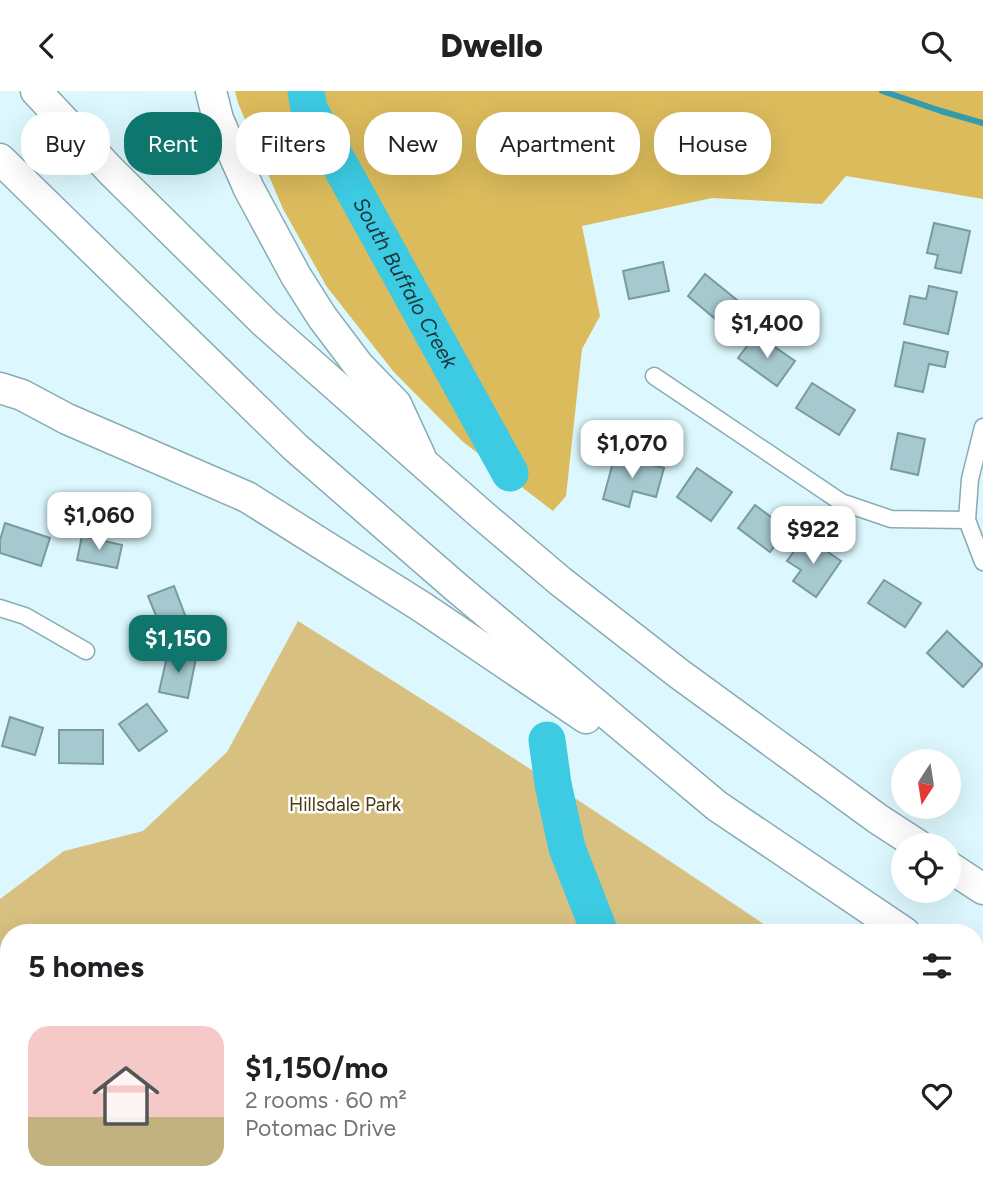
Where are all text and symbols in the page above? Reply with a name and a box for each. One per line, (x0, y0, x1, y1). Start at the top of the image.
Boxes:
icon: back (28, 27, 66, 65)
text: Dwello (440, 27, 543, 65)
icon: search (917, 27, 955, 65)
chip: Buy (21, 112, 110, 175)
chip: Rent (124, 112, 222, 175)
chip: Filters (236, 112, 350, 175)
chip: New (364, 112, 462, 175)
chip: Apartment (476, 112, 640, 175)
chip: House (654, 112, 771, 175)
water label: South Buffalo Creek (348, 193, 463, 373)
pin: $1,400 (710, 301, 824, 360)
text: $1,400 (731, 309, 803, 337)
pin: $1,070 (575, 421, 689, 480)
text: $1,070 (597, 429, 667, 457)
pin: $1,060 (42, 493, 156, 552)
text: $1,060 (63, 501, 135, 529)
pin: $922 (772, 507, 854, 566)
text: $922 (787, 515, 839, 543)
pin: $1,150 (121, 615, 235, 675)
text: $1,150 (145, 624, 211, 652)
north arrow (891, 749, 961, 819)
map controls (891, 749, 961, 903)
park label: Hillsdale Park (289, 793, 402, 816)
button: locate (891, 833, 961, 903)
icon: filters (918, 947, 956, 985)
text: 5 homes (28, 948, 144, 985)
text: $1,150/mo (245, 1049, 388, 1086)
icon: home (84, 1054, 168, 1138)
icon: heart (918, 1077, 956, 1115)
text: 2 rooms · 60 m² (245, 1086, 407, 1114)
text: Potomac Drive (245, 1114, 396, 1142)

